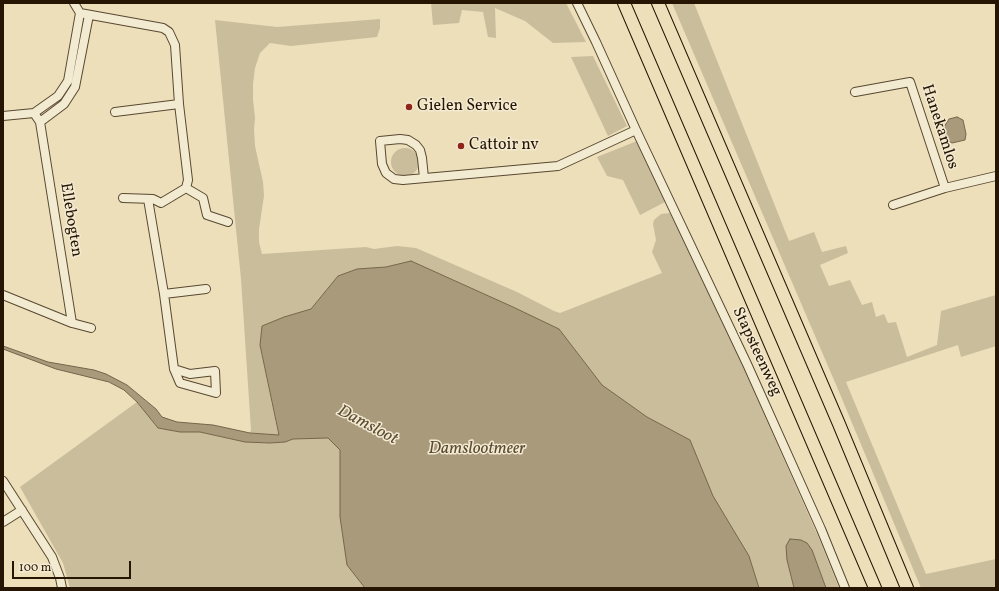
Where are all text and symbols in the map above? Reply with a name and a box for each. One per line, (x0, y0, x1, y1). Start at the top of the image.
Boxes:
street label: Hanekamlos (916, 82, 962, 172)
place label: Gielen Service (417, 97, 517, 117)
marker: Gielen Service (404, 102, 414, 112)
place label: Cattoir nv (469, 136, 539, 156)
marker: Cattoir nv (456, 141, 466, 151)
street label: Ellebogten (55, 182, 85, 258)
street label: Stapsteenweg (727, 304, 785, 400)
water label: Damsloot (333, 402, 401, 450)
water label: Damslootmeer (429, 440, 525, 460)
scale bar (14, 553, 133, 579)
text: 100 m (19, 560, 51, 576)

